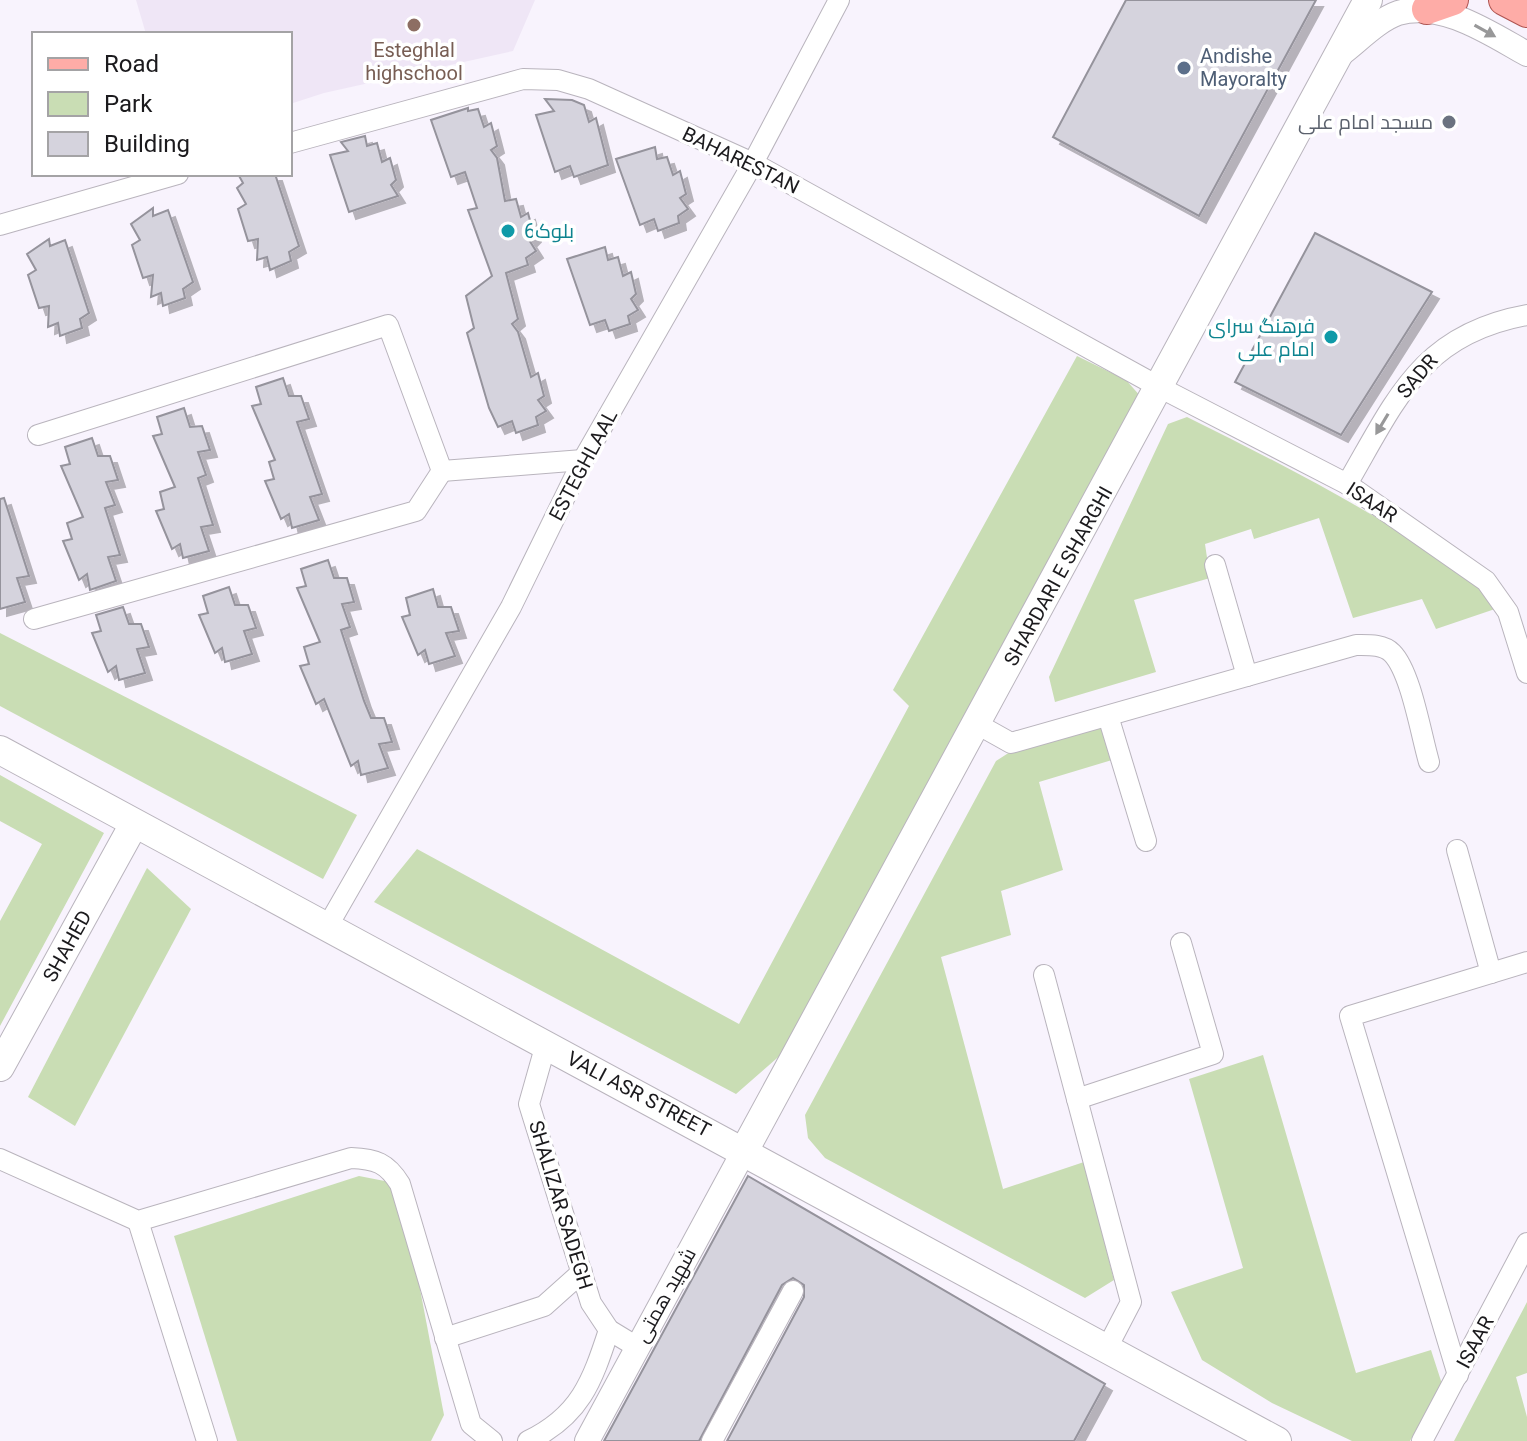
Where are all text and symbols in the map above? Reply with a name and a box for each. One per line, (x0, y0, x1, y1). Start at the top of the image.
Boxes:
marker: Esteghlal highschool (405, 16, 423, 34)
one-way arrow (1474, 24, 1497, 38)
legend (32, 32, 292, 176)
place label: Esteghlal highschool (365, 38, 463, 85)
place label: Andishe Mayoralty (1200, 44, 1288, 91)
text: Road (104, 50, 159, 78)
marker: Andishe Mayoralty (1175, 59, 1193, 77)
text: Park (104, 90, 153, 118)
place label: مسجد امام علی (1298, 110, 1433, 136)
marker: مسجد امام علی (1440, 113, 1458, 131)
street label: BAHARESTAN (679, 121, 803, 199)
text: Building (104, 130, 190, 158)
place label: بلوک6 (524, 219, 574, 243)
marker: بلوک6 (499, 222, 517, 240)
place label: فرهنگ سرای امام علی (1208, 314, 1315, 363)
marker: فرهنگ سرای امام علی (1322, 328, 1340, 346)
street label: SADR (1392, 349, 1442, 403)
street label: ESTEGHLAAL (544, 405, 622, 525)
one-way arrow (1375, 413, 1389, 435)
street label: ISAAR (1342, 477, 1402, 527)
street label: SHARDARI E SHARGHI (999, 482, 1117, 670)
street label: SHAHED (38, 906, 96, 986)
street label: VALI ASR STREET (563, 1046, 715, 1142)
street label: SHALIZAR SADEGH (524, 1118, 598, 1292)
street label: شهید همتی (629, 1244, 702, 1347)
street label: ISAAR (1451, 1312, 1499, 1372)

